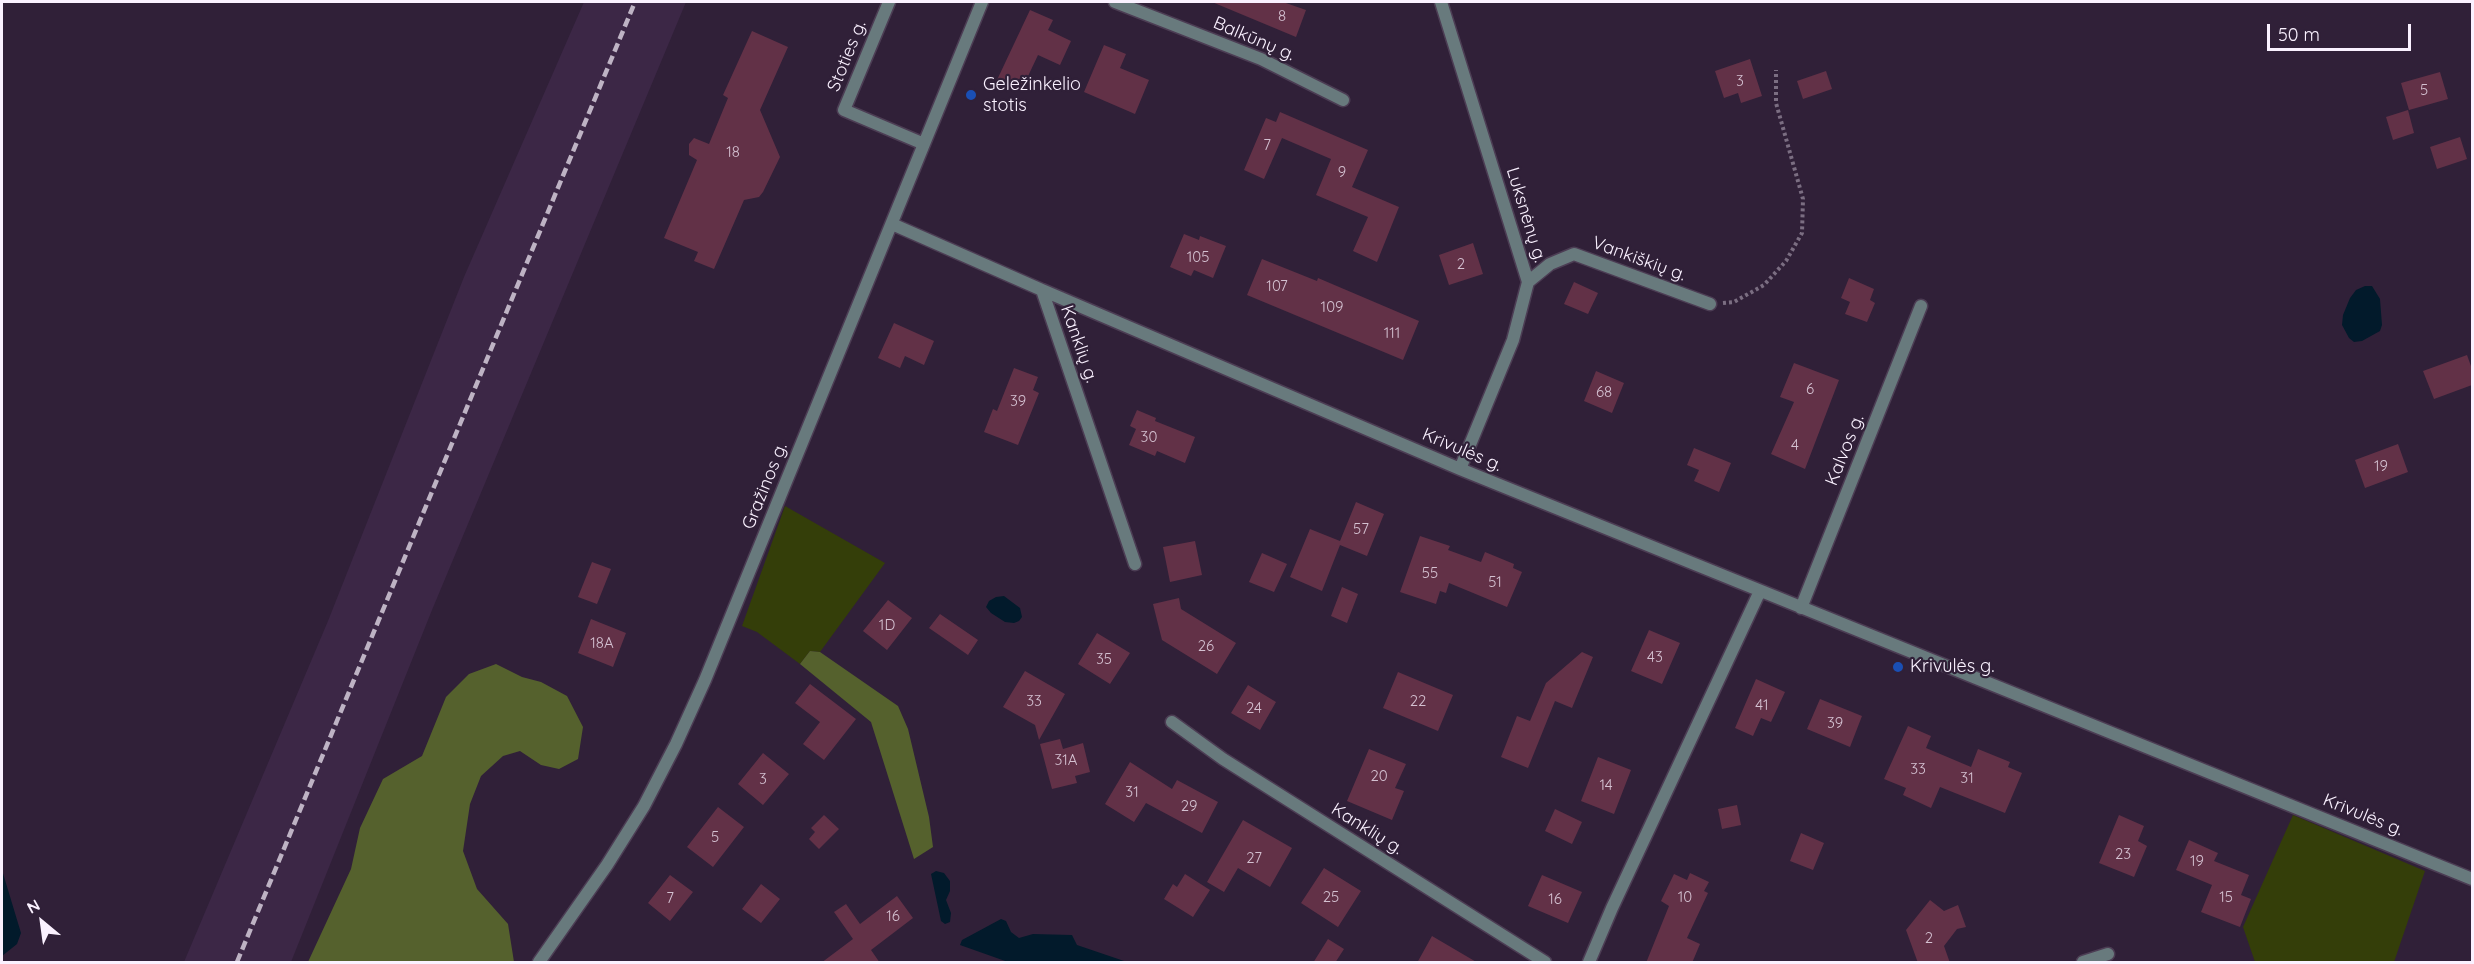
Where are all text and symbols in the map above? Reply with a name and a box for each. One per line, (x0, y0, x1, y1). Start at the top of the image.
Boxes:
house number: 8 (1278, 7, 1286, 25)
street label: Balkūnų g. (1210, 12, 1298, 66)
scale bar (2270, 12, 2414, 50)
street label: Stoties g. (823, 17, 871, 95)
text: 50 m (2278, 23, 2320, 46)
house number: 3 (1736, 72, 1744, 90)
place label: Geležinkelio stotis (983, 74, 1081, 116)
house number: 5 (2420, 81, 2428, 99)
marker: Geležinkelio stotis (964, 88, 978, 102)
house number: 7 (1263, 136, 1271, 154)
house number: 18 (726, 143, 740, 161)
house number: 9 (1338, 163, 1346, 181)
street label: Luksnėnų g. (1501, 165, 1551, 265)
street label: Vankiškių g. (1589, 232, 1689, 286)
house number: 105 (1187, 248, 1209, 266)
house number: 2 (1457, 255, 1465, 273)
house number: 107 (1266, 277, 1288, 295)
house number: 109 (1321, 298, 1343, 316)
street label: Kanklių g. (1056, 302, 1102, 386)
house number: 111 (1384, 324, 1400, 342)
house number: 6 (1806, 380, 1814, 398)
house number: 68 (1596, 383, 1612, 401)
house number: 39 (1010, 392, 1026, 410)
street label: Kalvos g. (1821, 411, 1869, 489)
street label: Krivulės g. (1419, 424, 1505, 476)
house number: 30 (1141, 428, 1157, 446)
house number: 4 (1791, 436, 1799, 454)
street label: Gražinos g. (738, 439, 792, 533)
house number: 19 (2374, 457, 2388, 475)
house number: 57 (1353, 520, 1369, 538)
house number: 55 (1422, 564, 1438, 582)
house number: 51 (1488, 573, 1502, 591)
house number: 1D (879, 616, 895, 634)
house number: 18A (590, 634, 614, 652)
house number: 26 (1198, 637, 1214, 655)
house number: 43 (1647, 648, 1663, 666)
house number: 35 (1096, 650, 1112, 668)
place label: Krivulės g. (1910, 656, 1995, 678)
marker: Krivulės g. (1891, 660, 1905, 674)
house number: 33 (1026, 692, 1042, 710)
house number: 22 (1410, 692, 1426, 710)
house number: 41 (1755, 696, 1769, 714)
house number: 24 (1246, 699, 1262, 717)
house number: 39 (1827, 714, 1843, 732)
house number: 31A (1054, 751, 1078, 769)
house number: 33 (1910, 760, 1926, 778)
house number: 20 (1370, 767, 1388, 785)
house number: 31 (1960, 769, 1974, 787)
house number: 3 (759, 770, 767, 788)
house number: 14 (1599, 776, 1613, 794)
house number: 31 (1125, 783, 1139, 801)
street label: Krivulės g. (2320, 789, 2406, 841)
house number: 29 (1181, 797, 1197, 815)
street label: Kanklių g. (1327, 798, 1407, 860)
house number: 5 (711, 828, 719, 846)
house number: 23 (2115, 845, 2131, 863)
house number: 27 (1246, 849, 1262, 867)
house number: 19 (2190, 852, 2204, 870)
house number: 25 (1323, 888, 1339, 906)
house number: 10 (1678, 888, 1692, 906)
house number: 15 (2219, 888, 2233, 906)
house number: 7 (666, 889, 674, 907)
house number: 16 (1548, 890, 1562, 908)
north arrow (12, 892, 72, 952)
text: N (23, 895, 43, 918)
house number: 16 (886, 907, 900, 925)
house number: 2 (1925, 929, 1933, 947)

